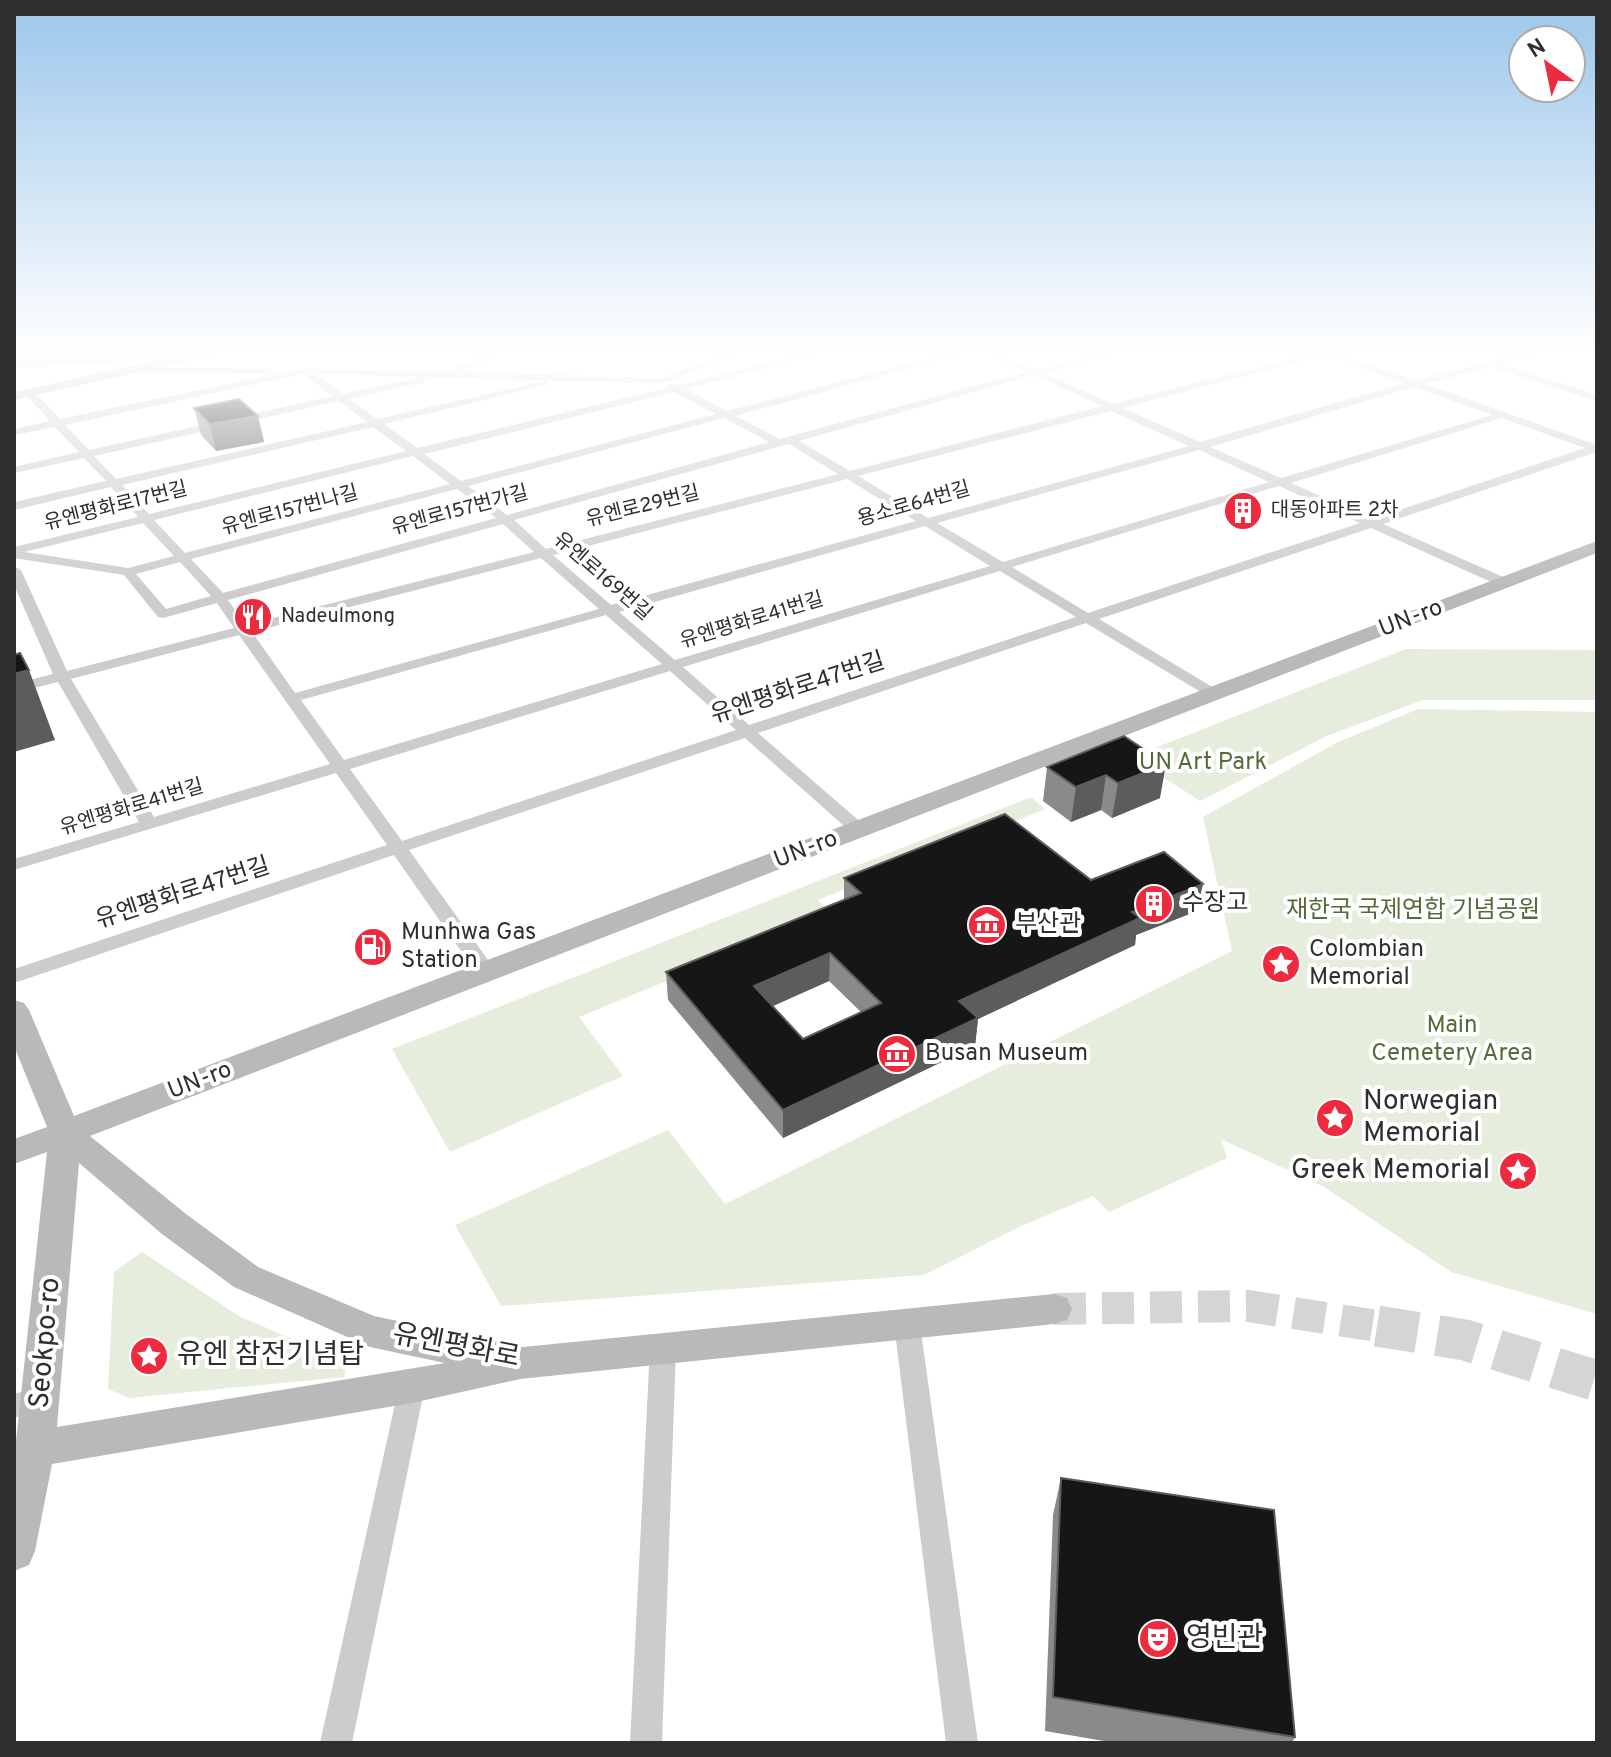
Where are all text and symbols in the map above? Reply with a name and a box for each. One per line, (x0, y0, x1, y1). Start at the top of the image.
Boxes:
north arrow (1507, 24, 1587, 104)
text: N (1523, 34, 1551, 65)
street label: 용소로64번길 (854, 476, 974, 534)
street label: 유엔평화로17번길 (42, 477, 190, 537)
street label: 유엔로157번나길 (219, 480, 361, 542)
street label: 유엔로157번가길 (389, 480, 531, 542)
street label: 유엔로29번길 (583, 480, 703, 534)
building icon: 대동아파트 2차 (1222, 490, 1264, 532)
place label: 대동아파트 2차 (1271, 498, 1398, 524)
street label: 유엔로169번길 (547, 527, 657, 627)
street label: 유엔평화로41번길 (677, 587, 827, 655)
street label: UN-ro (1375, 593, 1447, 645)
restaurant icon: Nadeulmong (232, 596, 274, 638)
place label: Nadeulmong (281, 604, 395, 630)
street label: 유엔평화로47번길 (707, 647, 889, 731)
park label: UN Art Park (1139, 748, 1267, 778)
street label: 유엔평화로41번길 (57, 774, 207, 842)
street label: UN-ro (770, 824, 842, 876)
street label: 유엔평화로47번길 (92, 852, 274, 936)
building icon: 수장고 (1133, 883, 1175, 925)
place label: 수장고 (1182, 889, 1248, 919)
park label: 재한국 국제연합 기념공원 (1286, 896, 1540, 926)
museum icon: 부산관 (966, 904, 1008, 946)
place label: 부산관 (1015, 910, 1081, 940)
place label: Munhwa Gas Station (401, 918, 536, 976)
fuel station icon: Munhwa Gas Station (352, 926, 394, 968)
place label: Colombian Memorial (1309, 935, 1424, 993)
place icon: Colombian Memorial (1260, 943, 1302, 985)
park label: Main Cemetery Area (1371, 1011, 1533, 1069)
museum icon: Busan Museum (876, 1033, 918, 1075)
place label: Busan Museum (925, 1039, 1088, 1069)
street label: UN-ro (164, 1055, 236, 1107)
place label: Norwegian Memorial (1363, 1084, 1498, 1152)
place icon: Norwegian Memorial (1314, 1097, 1356, 1139)
place icon: Greek Memorial (1497, 1150, 1539, 1192)
place label: Greek Memorial (1291, 1153, 1490, 1189)
street label: Seokpo-ro (22, 1276, 70, 1410)
street label: 유엔평화로 (389, 1317, 523, 1377)
place icon: 유엔 참전기념탑 (128, 1335, 170, 1377)
place label: 유엔 참전기념탑 (177, 1338, 364, 1374)
theatre icon: 영빈관 (1137, 1618, 1179, 1660)
place label: 영빈관 (1186, 1621, 1263, 1657)

